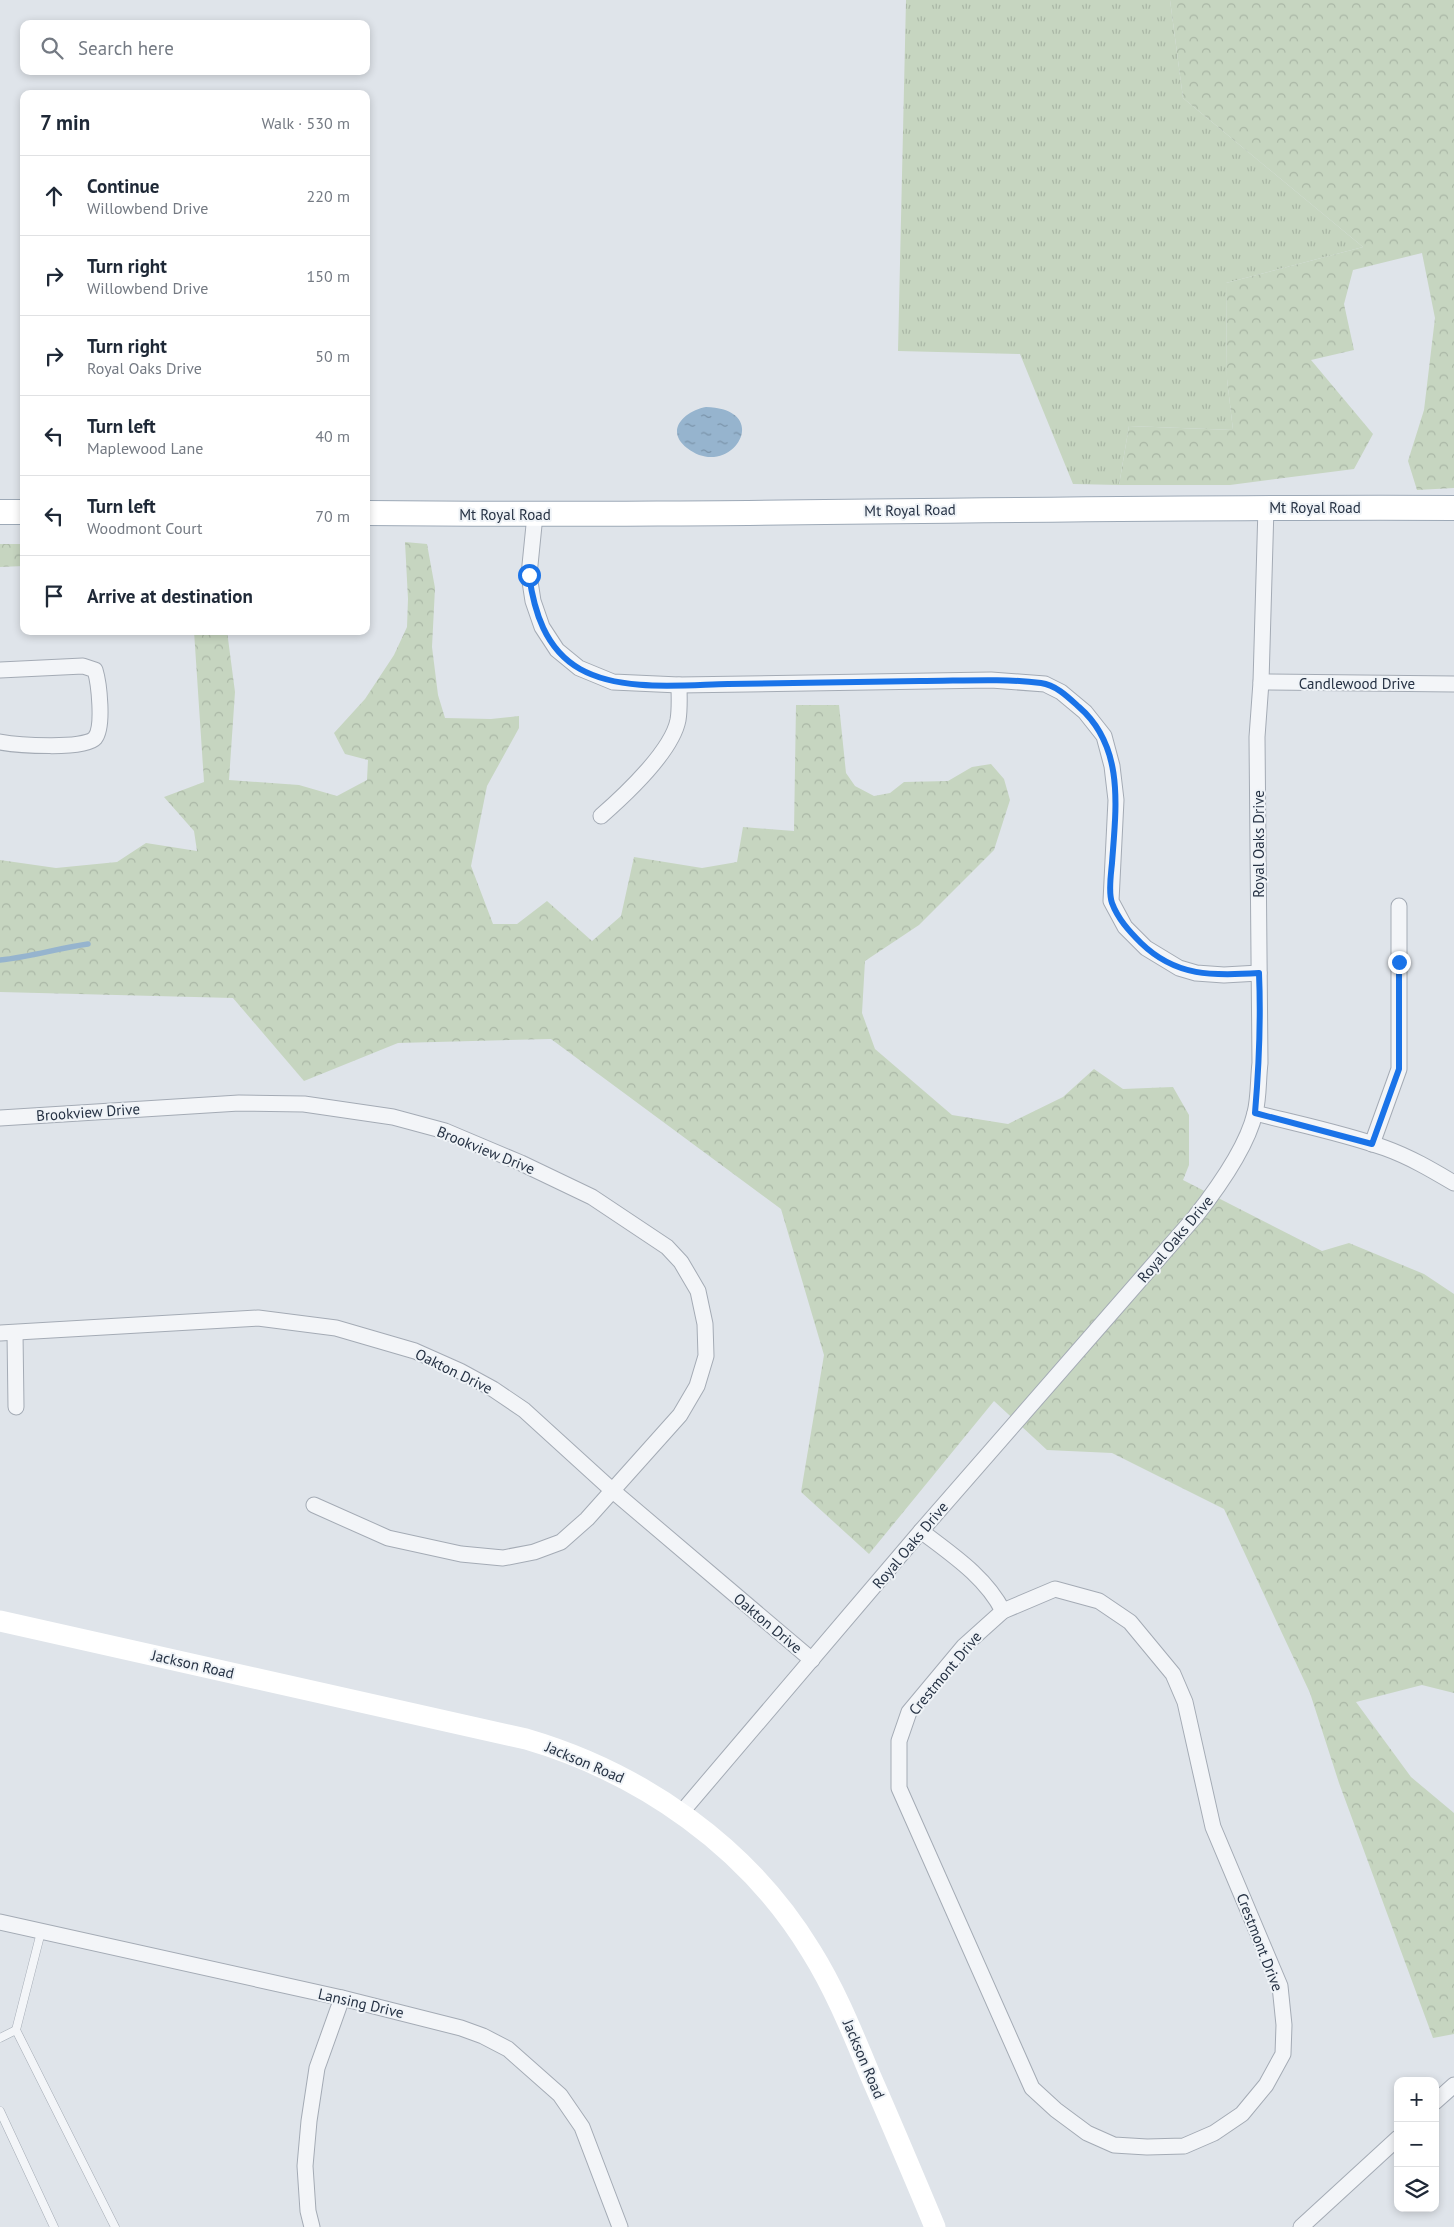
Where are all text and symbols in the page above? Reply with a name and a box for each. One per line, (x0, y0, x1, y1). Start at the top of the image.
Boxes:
search box (20, 20, 370, 75)
icon: search (38, 34, 66, 62)
text: Search here (78, 36, 174, 60)
text: 7 min (40, 109, 90, 136)
text: Walk · 530 m (261, 113, 350, 133)
text: Continue (87, 174, 159, 198)
icon: ahead (40, 182, 68, 210)
text: 220 m (307, 186, 350, 206)
text: Willowbend Drive (87, 198, 208, 218)
text: Turn right (87, 254, 167, 278)
icon: right (40, 262, 68, 290)
text: 150 m (307, 266, 350, 286)
text: Willowbend Drive (87, 278, 208, 298)
text: Turn right (87, 334, 167, 358)
icon: right (40, 342, 68, 370)
text: 50 m (315, 346, 350, 366)
text: Royal Oaks Drive (87, 358, 202, 378)
text: Turn left (87, 414, 156, 438)
icon: left (40, 422, 68, 450)
text: 40 m (315, 426, 350, 446)
text: Maplewood Lane (87, 438, 203, 458)
text: Turn left (87, 494, 156, 518)
street label: Mt Royal Road (1269, 498, 1361, 517)
street label: Mt Royal Road (864, 500, 956, 520)
icon: left (40, 502, 68, 530)
street label: Mt Royal Road (459, 505, 551, 524)
text: 70 m (315, 506, 350, 526)
text: Woodmont Court (87, 518, 202, 538)
route start (518, 564, 541, 587)
icon: arrive (40, 582, 68, 610)
text: Arrive at destination (87, 584, 253, 608)
street label: Candlewood Drive (1299, 674, 1415, 693)
street label: Royal Oaks Drive (1249, 790, 1268, 898)
route end (1388, 951, 1411, 974)
street label: Brookview Drive (35, 1099, 141, 1125)
street label: Brookview Drive (434, 1122, 538, 1178)
street label: Royal Oaks Drive (1133, 1192, 1217, 1286)
street label: Oakton Drive (412, 1344, 496, 1398)
street label: Royal Oaks Drive (868, 1498, 952, 1592)
street label: Oakton Drive (730, 1589, 806, 1657)
street label: Crestmont Drive (904, 1627, 986, 1719)
street label: Jackson Road (149, 1645, 236, 1683)
street label: Jackson Road (542, 1736, 627, 1787)
street label: Crestmont Drive (1233, 1890, 1287, 1994)
street label: Lansing Drive (316, 1984, 406, 2022)
street label: Jackson Road (838, 2016, 889, 2101)
map controls (1394, 2077, 1439, 2212)
button: + (1394, 2077, 1439, 2122)
button: − (1394, 2122, 1439, 2167)
button: layers (1394, 2167, 1439, 2212)

